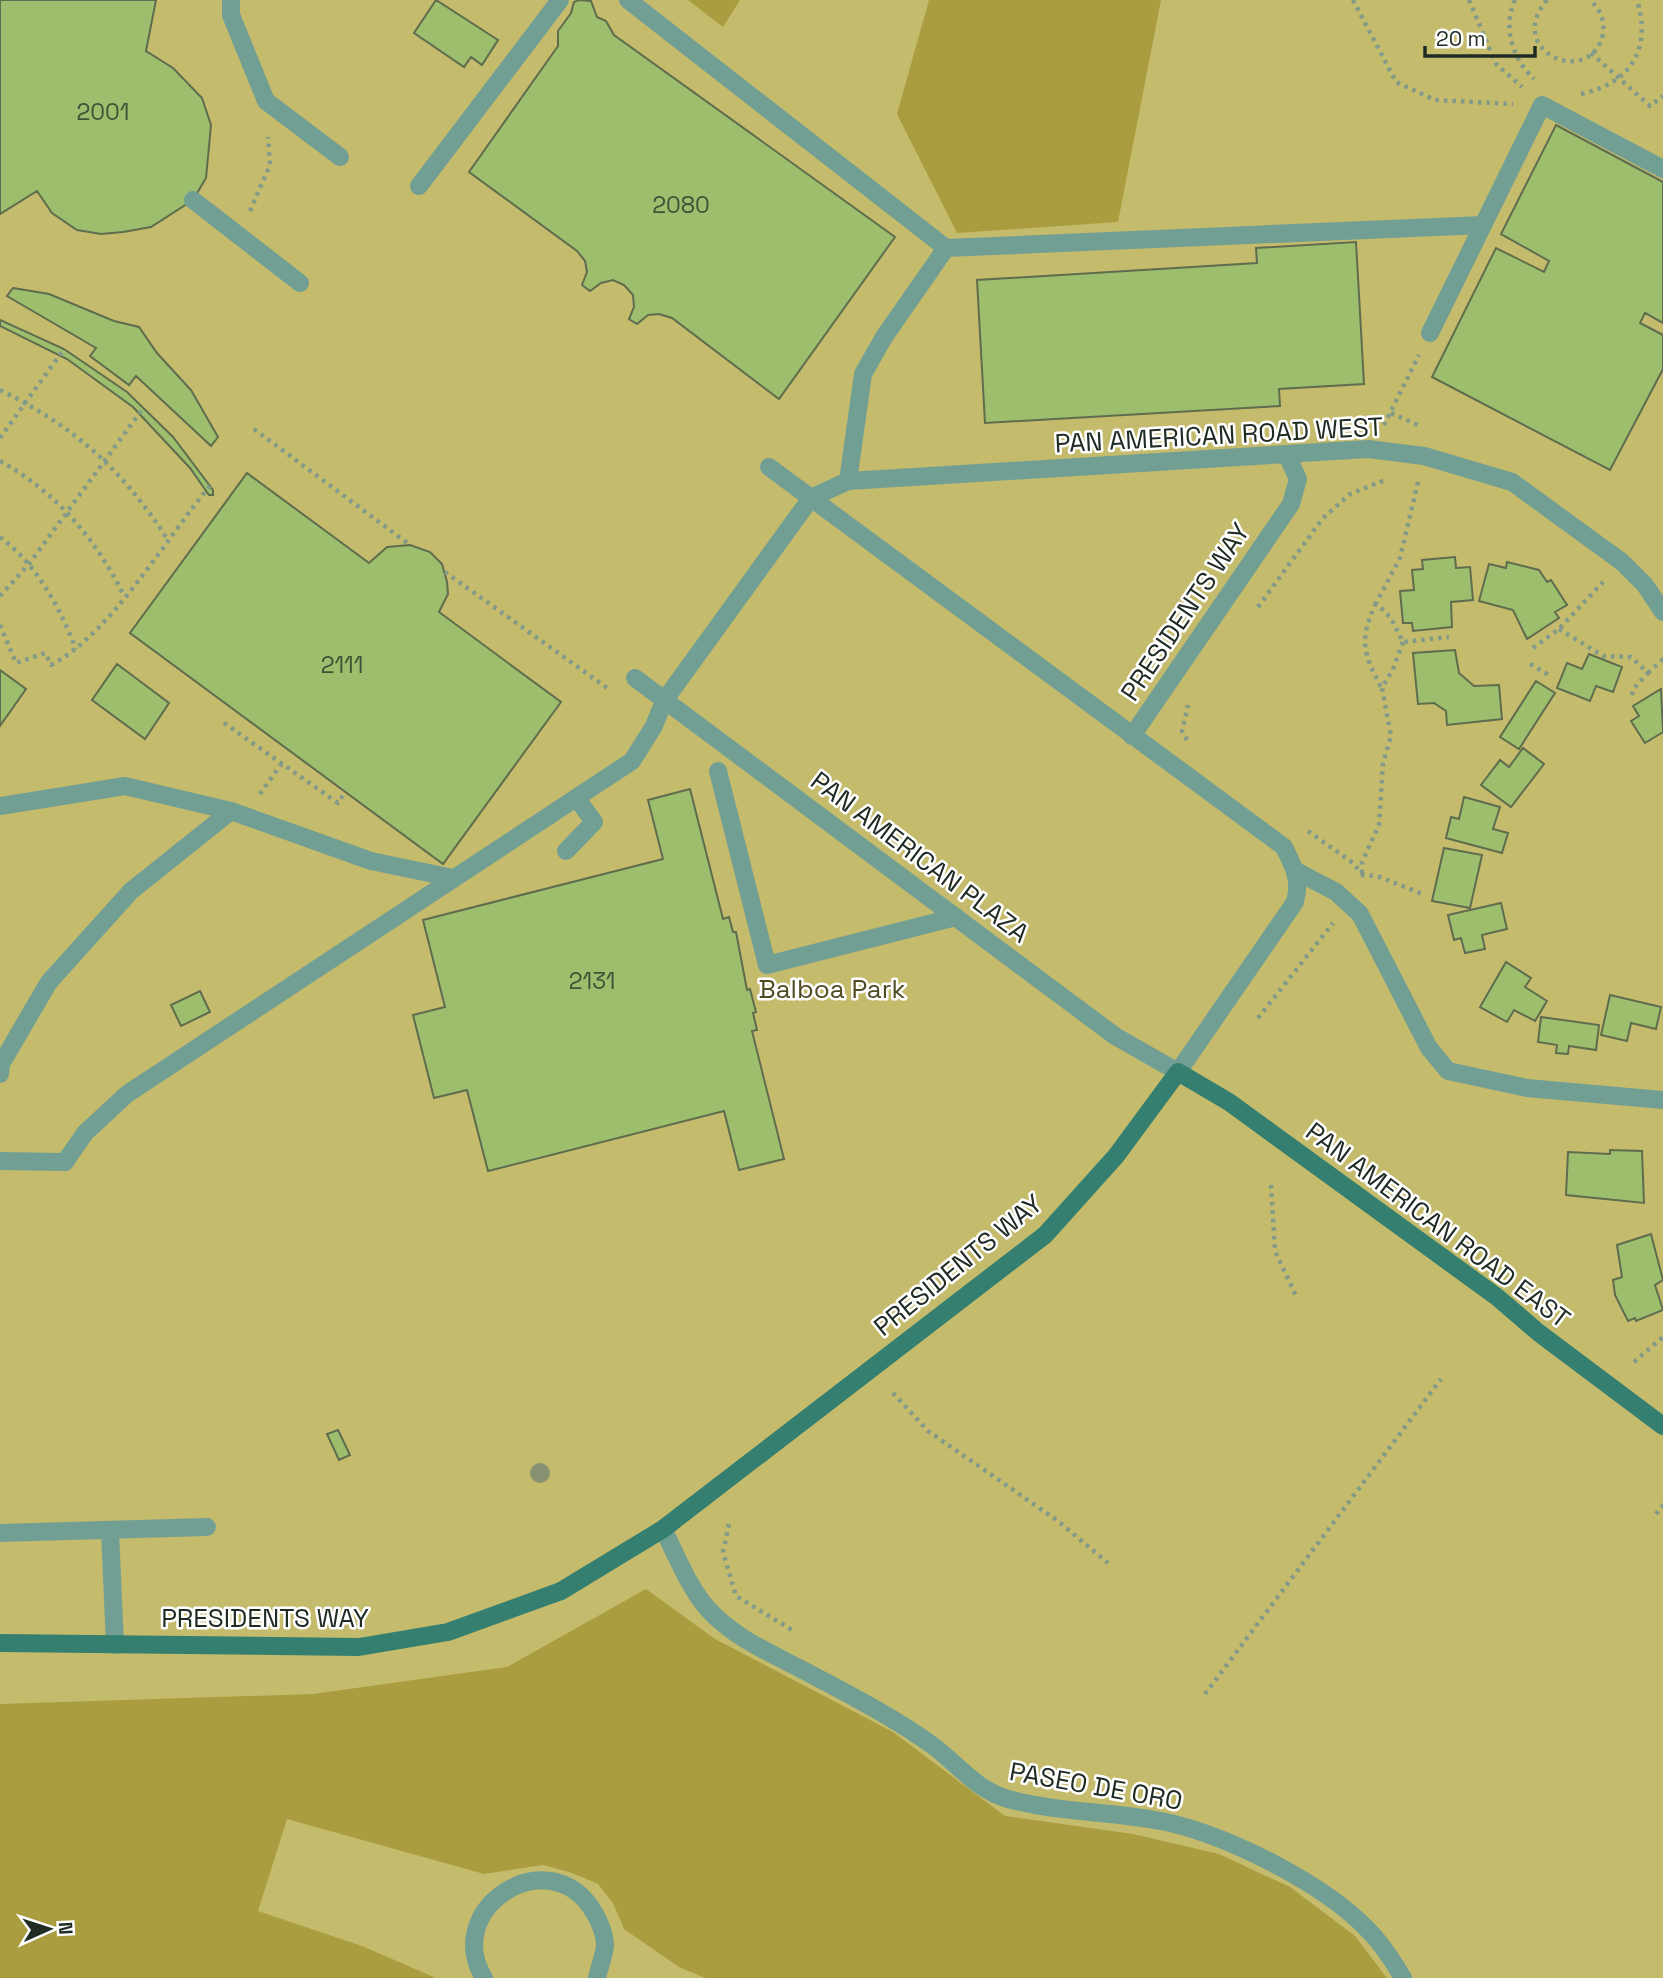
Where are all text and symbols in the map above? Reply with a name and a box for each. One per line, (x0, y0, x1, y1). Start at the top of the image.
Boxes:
scale bar (1425, 14, 1535, 58)
text: 20 m (1436, 25, 1486, 52)
house number: 2001 (77, 97, 129, 127)
house number: 2080 (652, 190, 710, 220)
street label: PAN AMERICAN ROAD WEST (1054, 409, 1384, 461)
street label: PRESIDENTS WAY (1113, 516, 1257, 708)
house number: 2111 (321, 650, 363, 680)
street label: PAN AMERICAN PLAZA (804, 764, 1036, 950)
house number: 2131 (569, 966, 615, 996)
park label: Balboa Park (758, 972, 906, 1006)
street label: PAN AMERICAN ROAD EAST (1299, 1114, 1577, 1336)
street label: PRESIDENTS WAY (867, 1186, 1049, 1344)
street label: PRESIDENTS WAY (161, 1601, 369, 1635)
street label: PASEO DE ORO (1007, 1754, 1185, 1818)
north arrow (14, 1894, 84, 1964)
text: N (53, 1921, 78, 1935)

